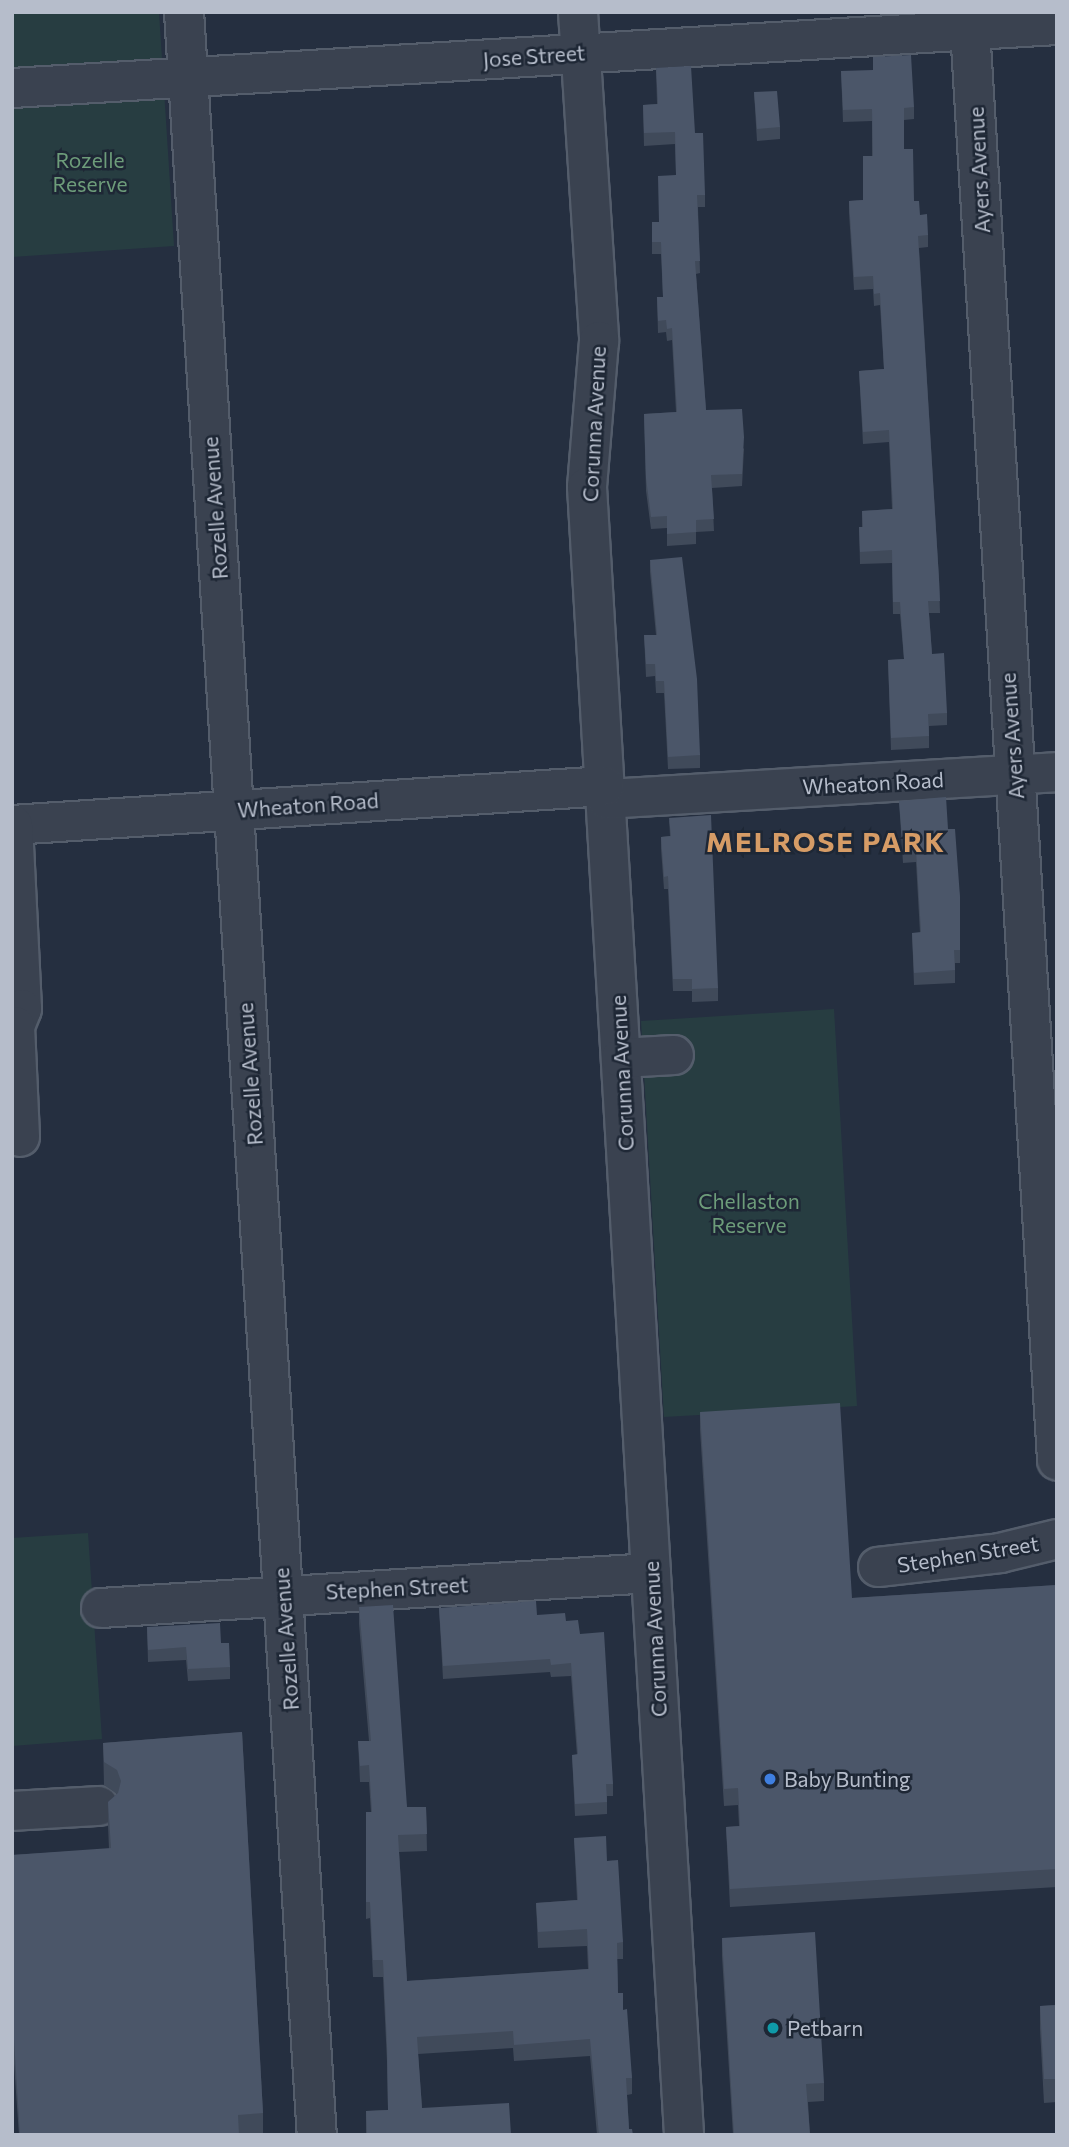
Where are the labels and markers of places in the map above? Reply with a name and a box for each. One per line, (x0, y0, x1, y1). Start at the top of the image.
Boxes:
place label: Baby Bunting (784, 1766, 910, 1792)
marker: Baby Bunting (762, 1771, 778, 1787)
place label: Petbarn (787, 2015, 863, 2041)
marker: Petbarn (765, 2020, 781, 2036)

